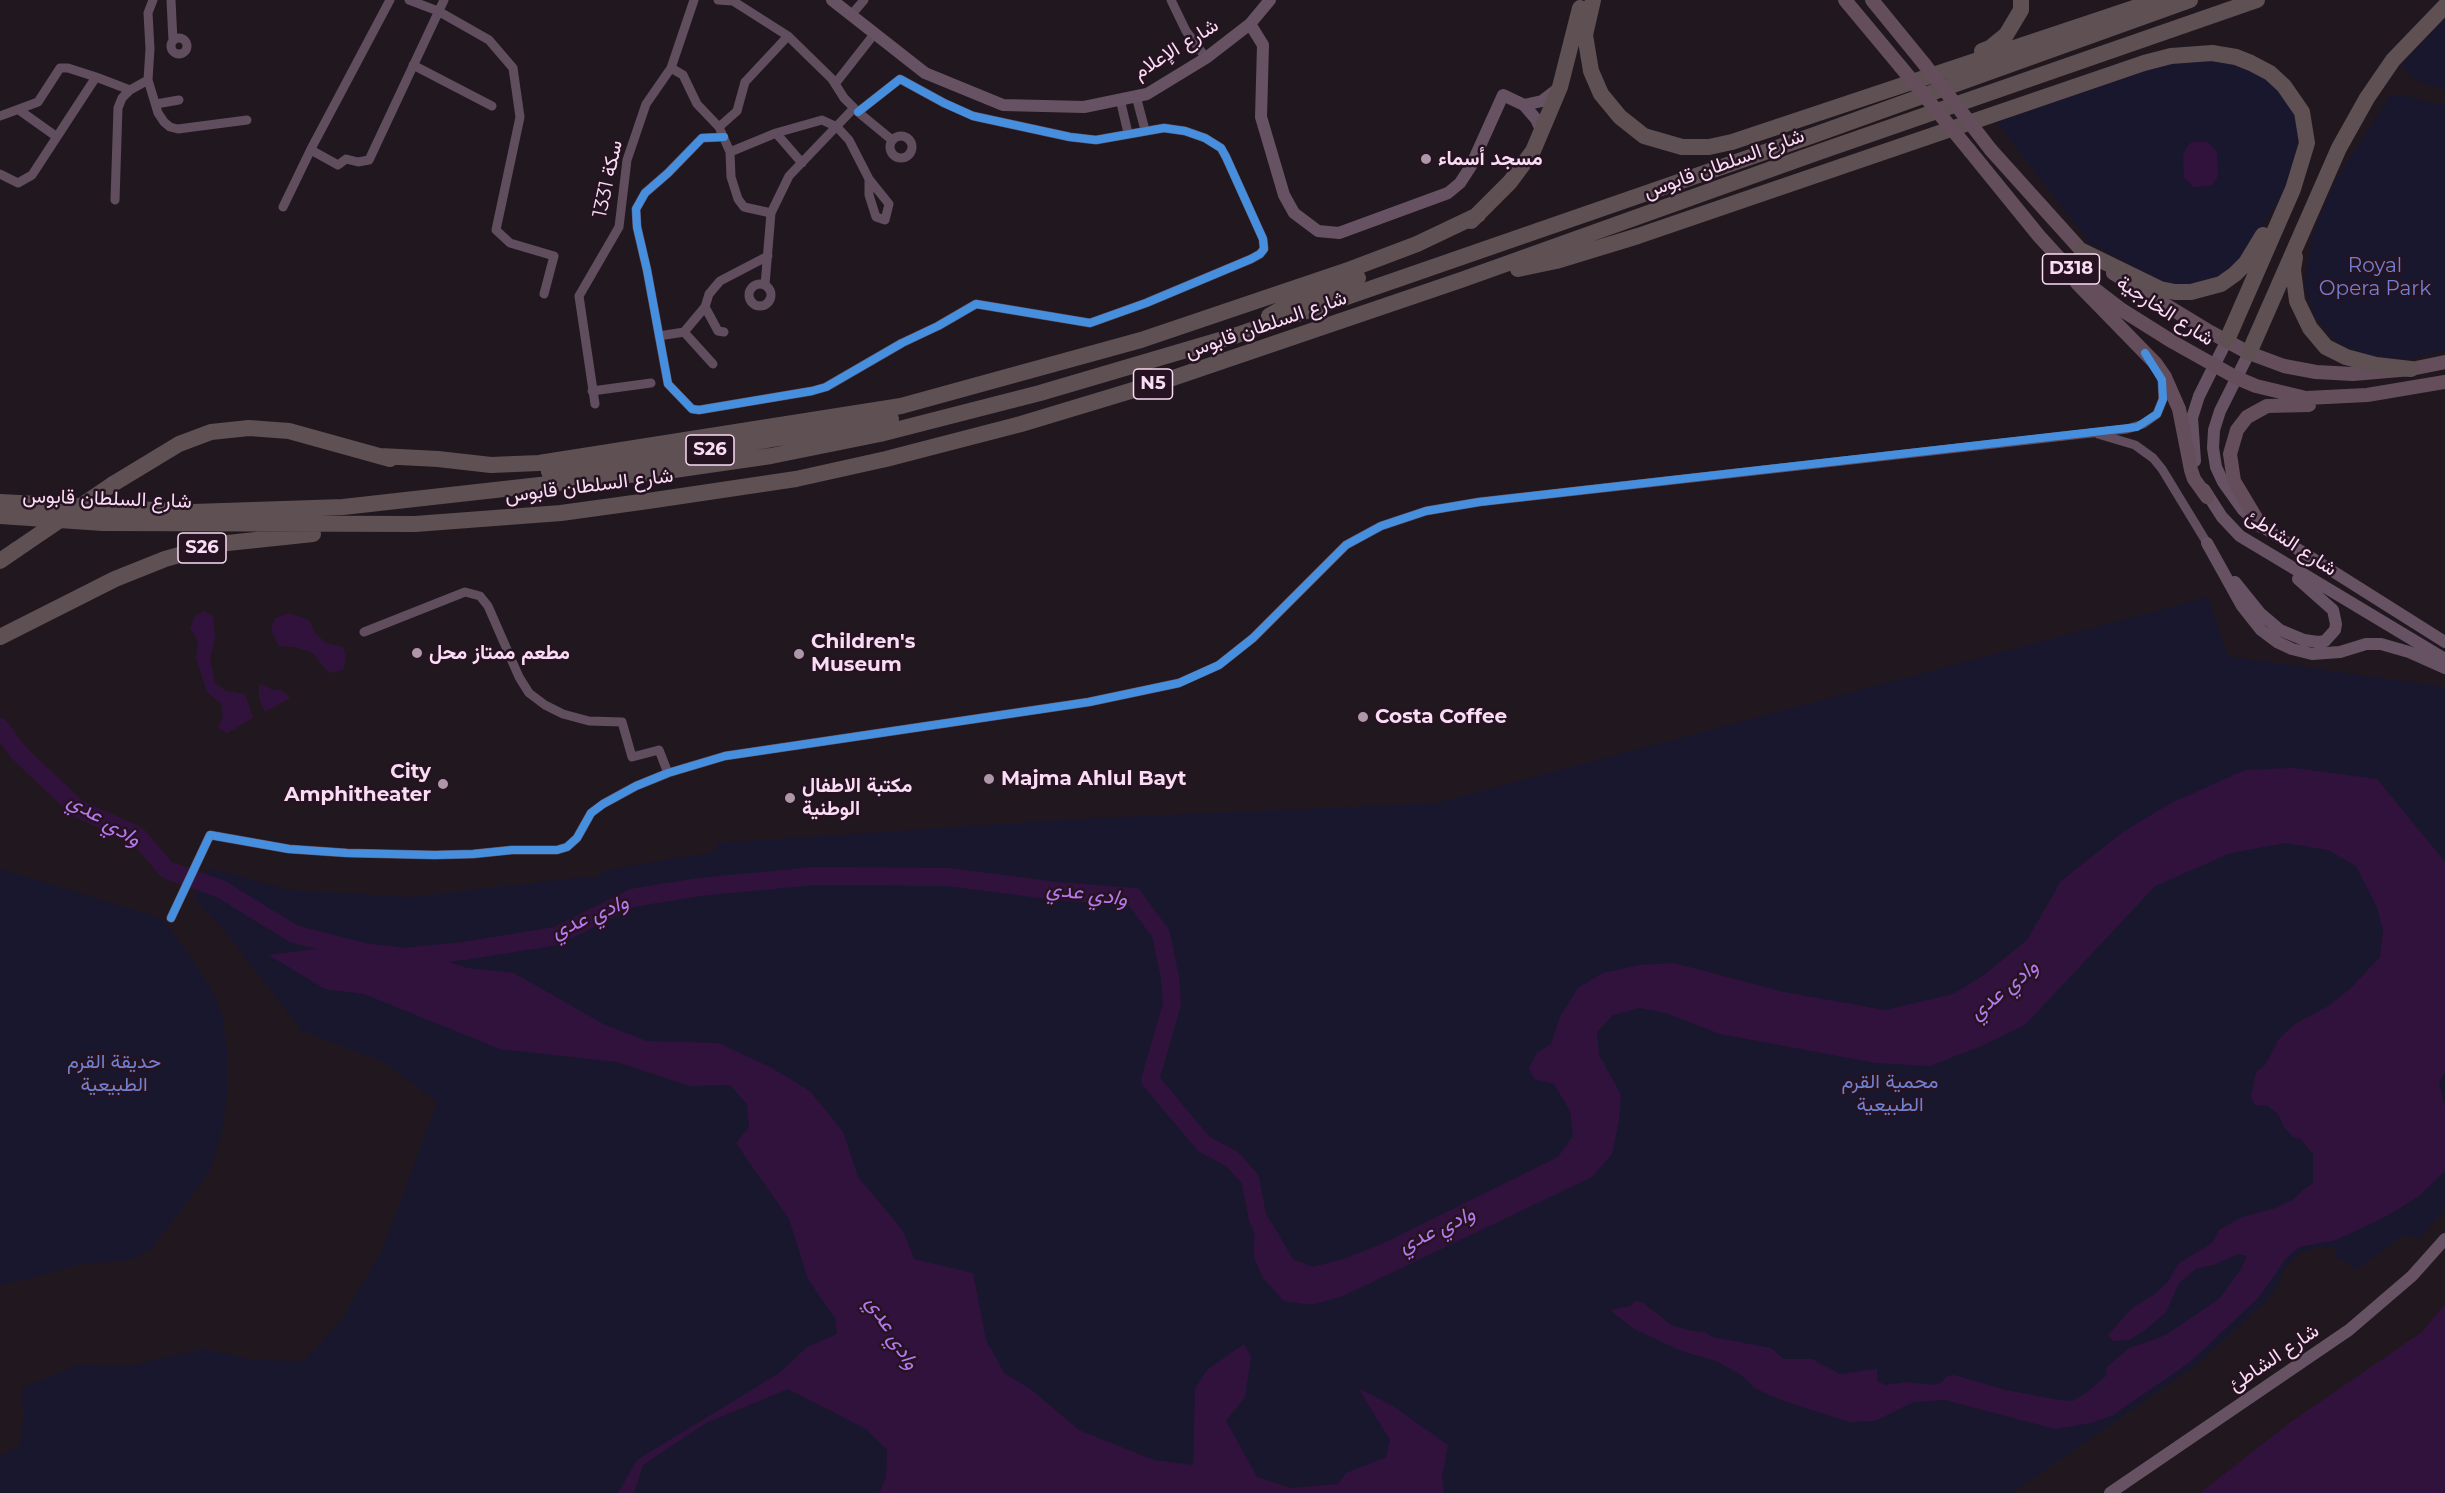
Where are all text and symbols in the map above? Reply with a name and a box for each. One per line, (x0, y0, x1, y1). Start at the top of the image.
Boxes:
street label: شارع الإعلام (1129, 13, 1223, 85)
street label: شارع السلطان قابوس (1640, 124, 1808, 204)
street label: سكة 1331 (588, 138, 628, 220)
place label: مسجد أسماء (1438, 147, 1543, 171)
marker: مسجد أسماء (1419, 152, 1433, 166)
road number: D318 (2042, 254, 2100, 284)
park label: Royal Opera Park (2319, 254, 2431, 301)
street label: شارع الخارجية (2112, 271, 2218, 351)
street label: شارع السلطان قابوس (1182, 286, 1350, 364)
road number: N5 (1134, 369, 1172, 399)
road number: S26 (686, 435, 734, 465)
street label: شارع السلطان قابوس (503, 464, 675, 508)
street label: شارع السلطان قابوس (22, 484, 192, 514)
street label: شارع الشاطئ (2241, 505, 2341, 581)
road number: S26 (178, 533, 226, 563)
place label: Children's Museum (811, 630, 915, 677)
place label: مطعم ممتاز محل (429, 641, 570, 665)
marker: مطعم ممتاز محل (410, 646, 424, 660)
marker: Children's Museum (792, 647, 806, 661)
place label: Costa Coffee (1375, 705, 1507, 729)
marker: Costa Coffee (1356, 710, 1370, 724)
place label: City Amphitheater (284, 760, 431, 807)
place label: Majma Ahlul Bayt (1001, 767, 1186, 791)
marker: Majma Ahlul Bayt (982, 772, 996, 786)
place label: مكتبة الاطفال الوطنية (802, 774, 912, 821)
marker: City Amphitheater (436, 777, 450, 791)
water label: وادي عدي (63, 788, 145, 852)
marker: مكتبة الاطفال الوطنية (783, 791, 797, 805)
water label: وادي عدي (1045, 876, 1129, 912)
water label: وادي عدي (548, 889, 632, 945)
water label: وادي عدي (1964, 955, 2044, 1025)
park label: حديقة القرم الطبيعية (67, 1050, 161, 1097)
park label: محمية القرم الطبيعية (1841, 1070, 1939, 1117)
water label: وادي عدي (1395, 1201, 1479, 1259)
water label: وادي عدي (860, 1292, 924, 1374)
street label: شارع الشاطئ (2224, 1319, 2324, 1397)

